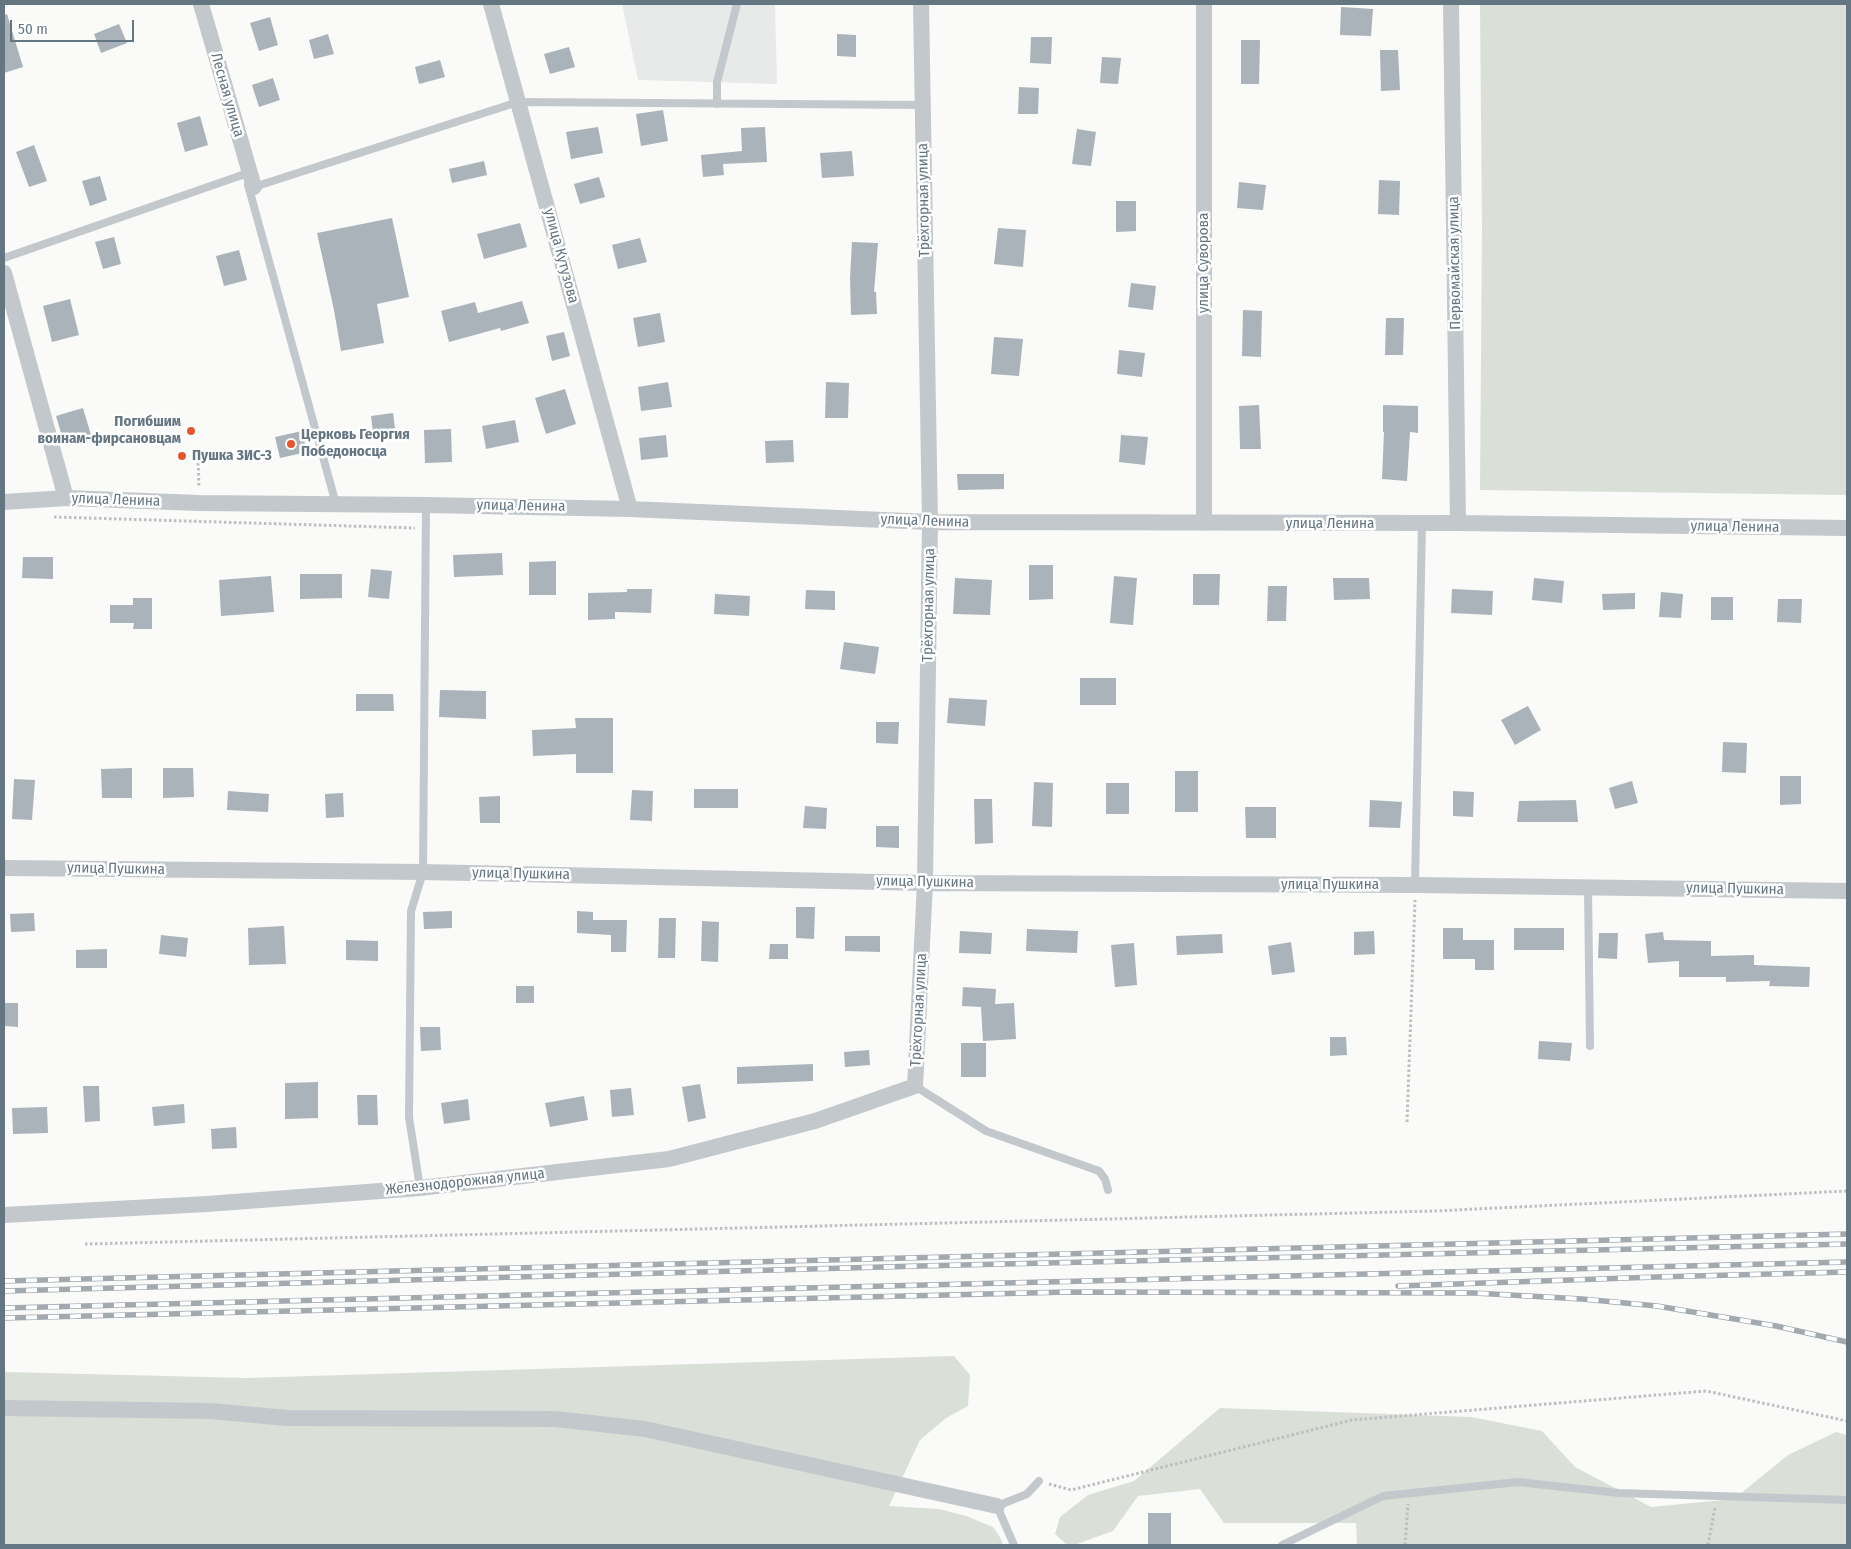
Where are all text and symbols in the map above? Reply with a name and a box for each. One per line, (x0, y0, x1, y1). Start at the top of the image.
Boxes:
scale bar (12, 10, 136, 42)
text: 50 m (18, 20, 48, 38)
street label: Лесная улица (206, 51, 248, 139)
street label: Трёхгорная улица (914, 143, 934, 257)
street label: Первомайская улица (1445, 196, 1465, 330)
street label: улица Кутузова (540, 207, 582, 305)
street label: улица Суворова (1195, 213, 1213, 313)
place label: Погибшим воинам-фирсановцам (37, 413, 181, 448)
marker: Погибшим воинам-фирсановцам (185, 425, 197, 437)
place label: Церковь Георгия Победоносца (301, 426, 410, 461)
marker: Церковь Георгия Победоносца (285, 438, 297, 450)
place label: Пушка ЗИС-3 (192, 447, 272, 465)
marker: Пушка ЗИС-3 (176, 450, 188, 462)
street label: улица Ленина (71, 489, 161, 511)
street label: улица Ленина (476, 496, 566, 516)
street label: улица Ленина (880, 510, 970, 532)
street label: улица Ленина (1286, 515, 1374, 533)
street label: улица Ленина (1690, 517, 1780, 537)
street label: Трёхгорная улица (919, 548, 939, 662)
street label: улица Пушкина (67, 859, 165, 879)
street label: улица Пушкина (472, 864, 570, 884)
street label: улица Пушкина (876, 872, 974, 892)
street label: улица Пушкина (1281, 876, 1379, 894)
street label: улица Пушкина (1686, 879, 1784, 899)
street label: Трёхгорная улица (907, 953, 931, 1067)
street label: Железнодорожная улица (385, 1165, 545, 1199)

